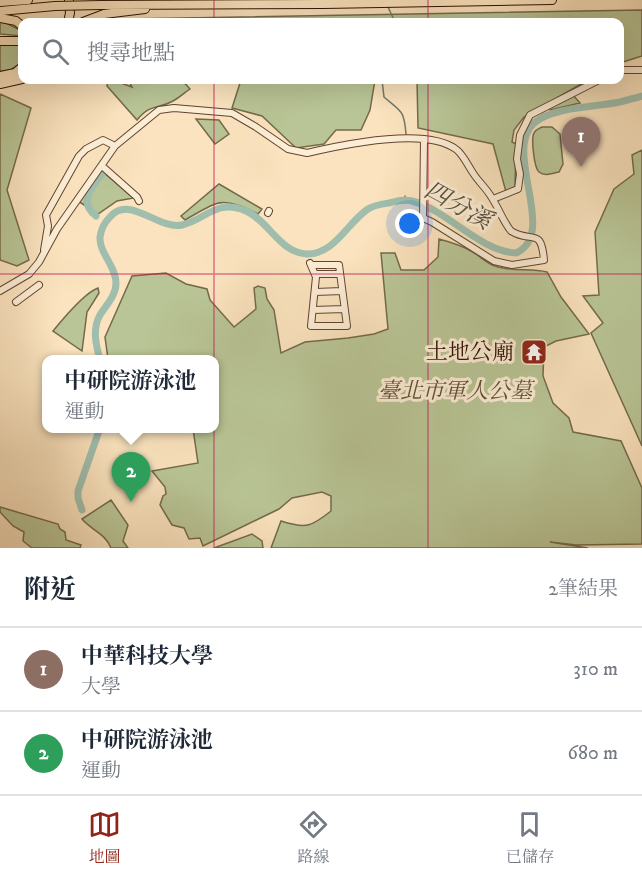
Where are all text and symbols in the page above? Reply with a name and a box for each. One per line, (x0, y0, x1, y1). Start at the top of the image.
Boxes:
search box (18, 18, 624, 84)
icon: search (39, 35, 72, 68)
text: 搜尋地點 (87, 40, 175, 67)
pin: 1 (562, 118, 600, 167)
water label: 四分溪 (419, 175, 499, 238)
your location (395, 209, 424, 238)
temple icon: 土地公廟 (519, 337, 549, 367)
place label: 土地公廟 (426, 339, 514, 366)
popup (42, 355, 219, 433)
text: 中研院游泳池 (64, 368, 197, 395)
park label: 臺北市軍人公墓 (378, 378, 536, 405)
text: 運動 (64, 400, 104, 425)
pin: 2 (112, 452, 150, 502)
text: 附近 (24, 574, 76, 607)
text: 2筆結果 (548, 577, 618, 602)
text: 中華科技大學 (81, 643, 213, 670)
text: 1 (40, 657, 47, 682)
text: 310 m (573, 657, 618, 682)
text: 大學 (81, 675, 121, 700)
text: 中研院游泳池 (81, 727, 213, 754)
text: 2 (39, 741, 48, 766)
text: 680 m (568, 741, 618, 766)
text: 運動 (81, 759, 121, 784)
tab: 地圖 (88, 808, 121, 867)
tab: 路線 (297, 808, 330, 867)
tab: 已儲存 (506, 808, 554, 867)

